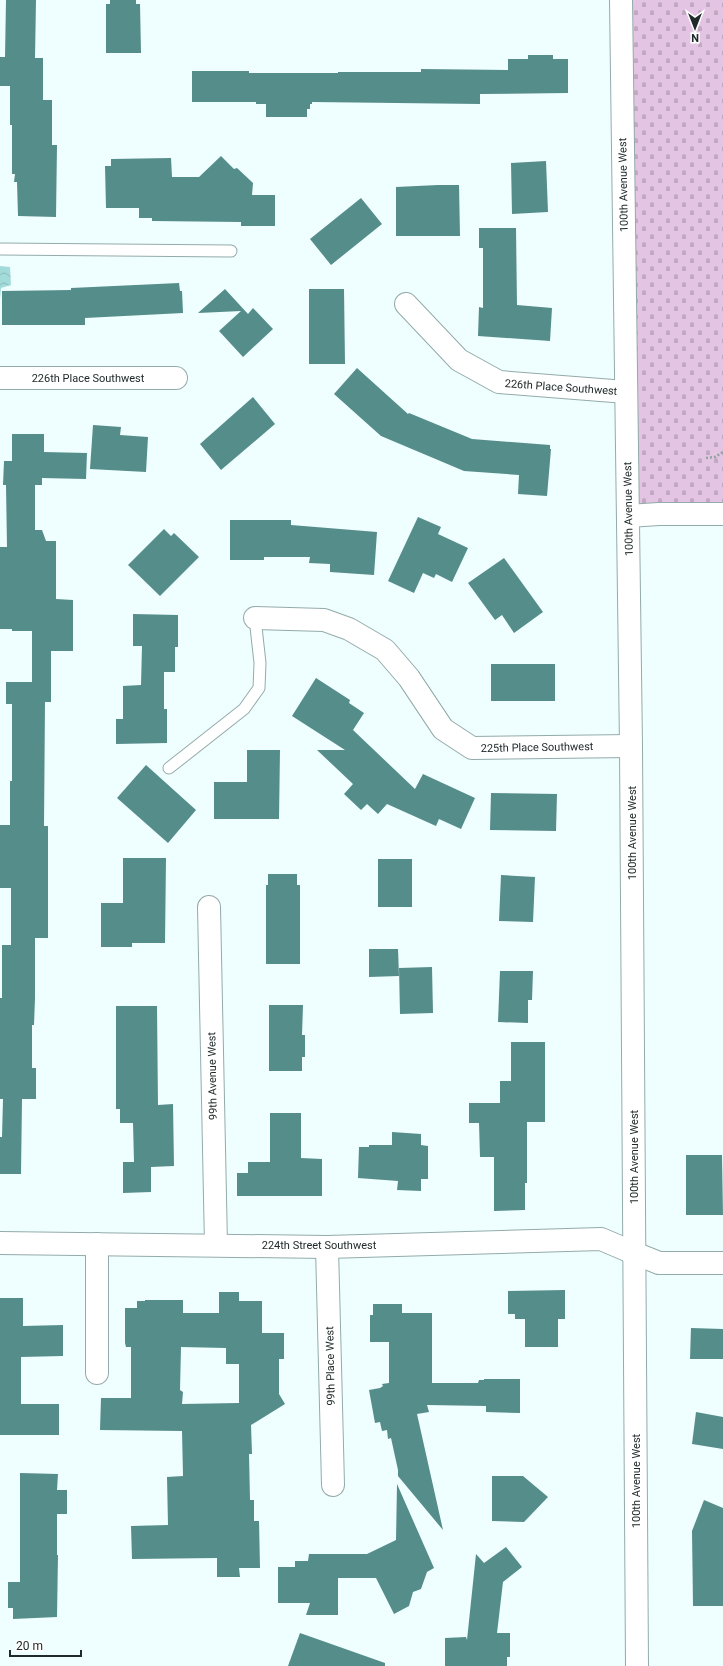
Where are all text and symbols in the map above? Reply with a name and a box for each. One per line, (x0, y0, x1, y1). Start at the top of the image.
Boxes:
north arrow (675, 8, 715, 48)
text: N (691, 31, 699, 44)
street label: 100th Avenue West (616, 137, 631, 232)
street label: 226th Place Southwest (32, 372, 145, 385)
street label: 226th Place Southwest (504, 377, 618, 398)
street label: 100th Avenue West (621, 461, 636, 556)
street label: 225th Place Southwest (481, 740, 594, 755)
street label: 100th Avenue West (626, 785, 639, 880)
street label: 99th Avenue West (205, 1031, 220, 1120)
street label: 100th Avenue West (628, 1109, 641, 1204)
street label: 224th Street Southwest (262, 1239, 377, 1252)
street label: 99th Place West (323, 1326, 338, 1406)
street label: 100th Avenue West (630, 1433, 643, 1528)
scale bar (10, 1632, 81, 1658)
text: 20 m (16, 1639, 43, 1653)

